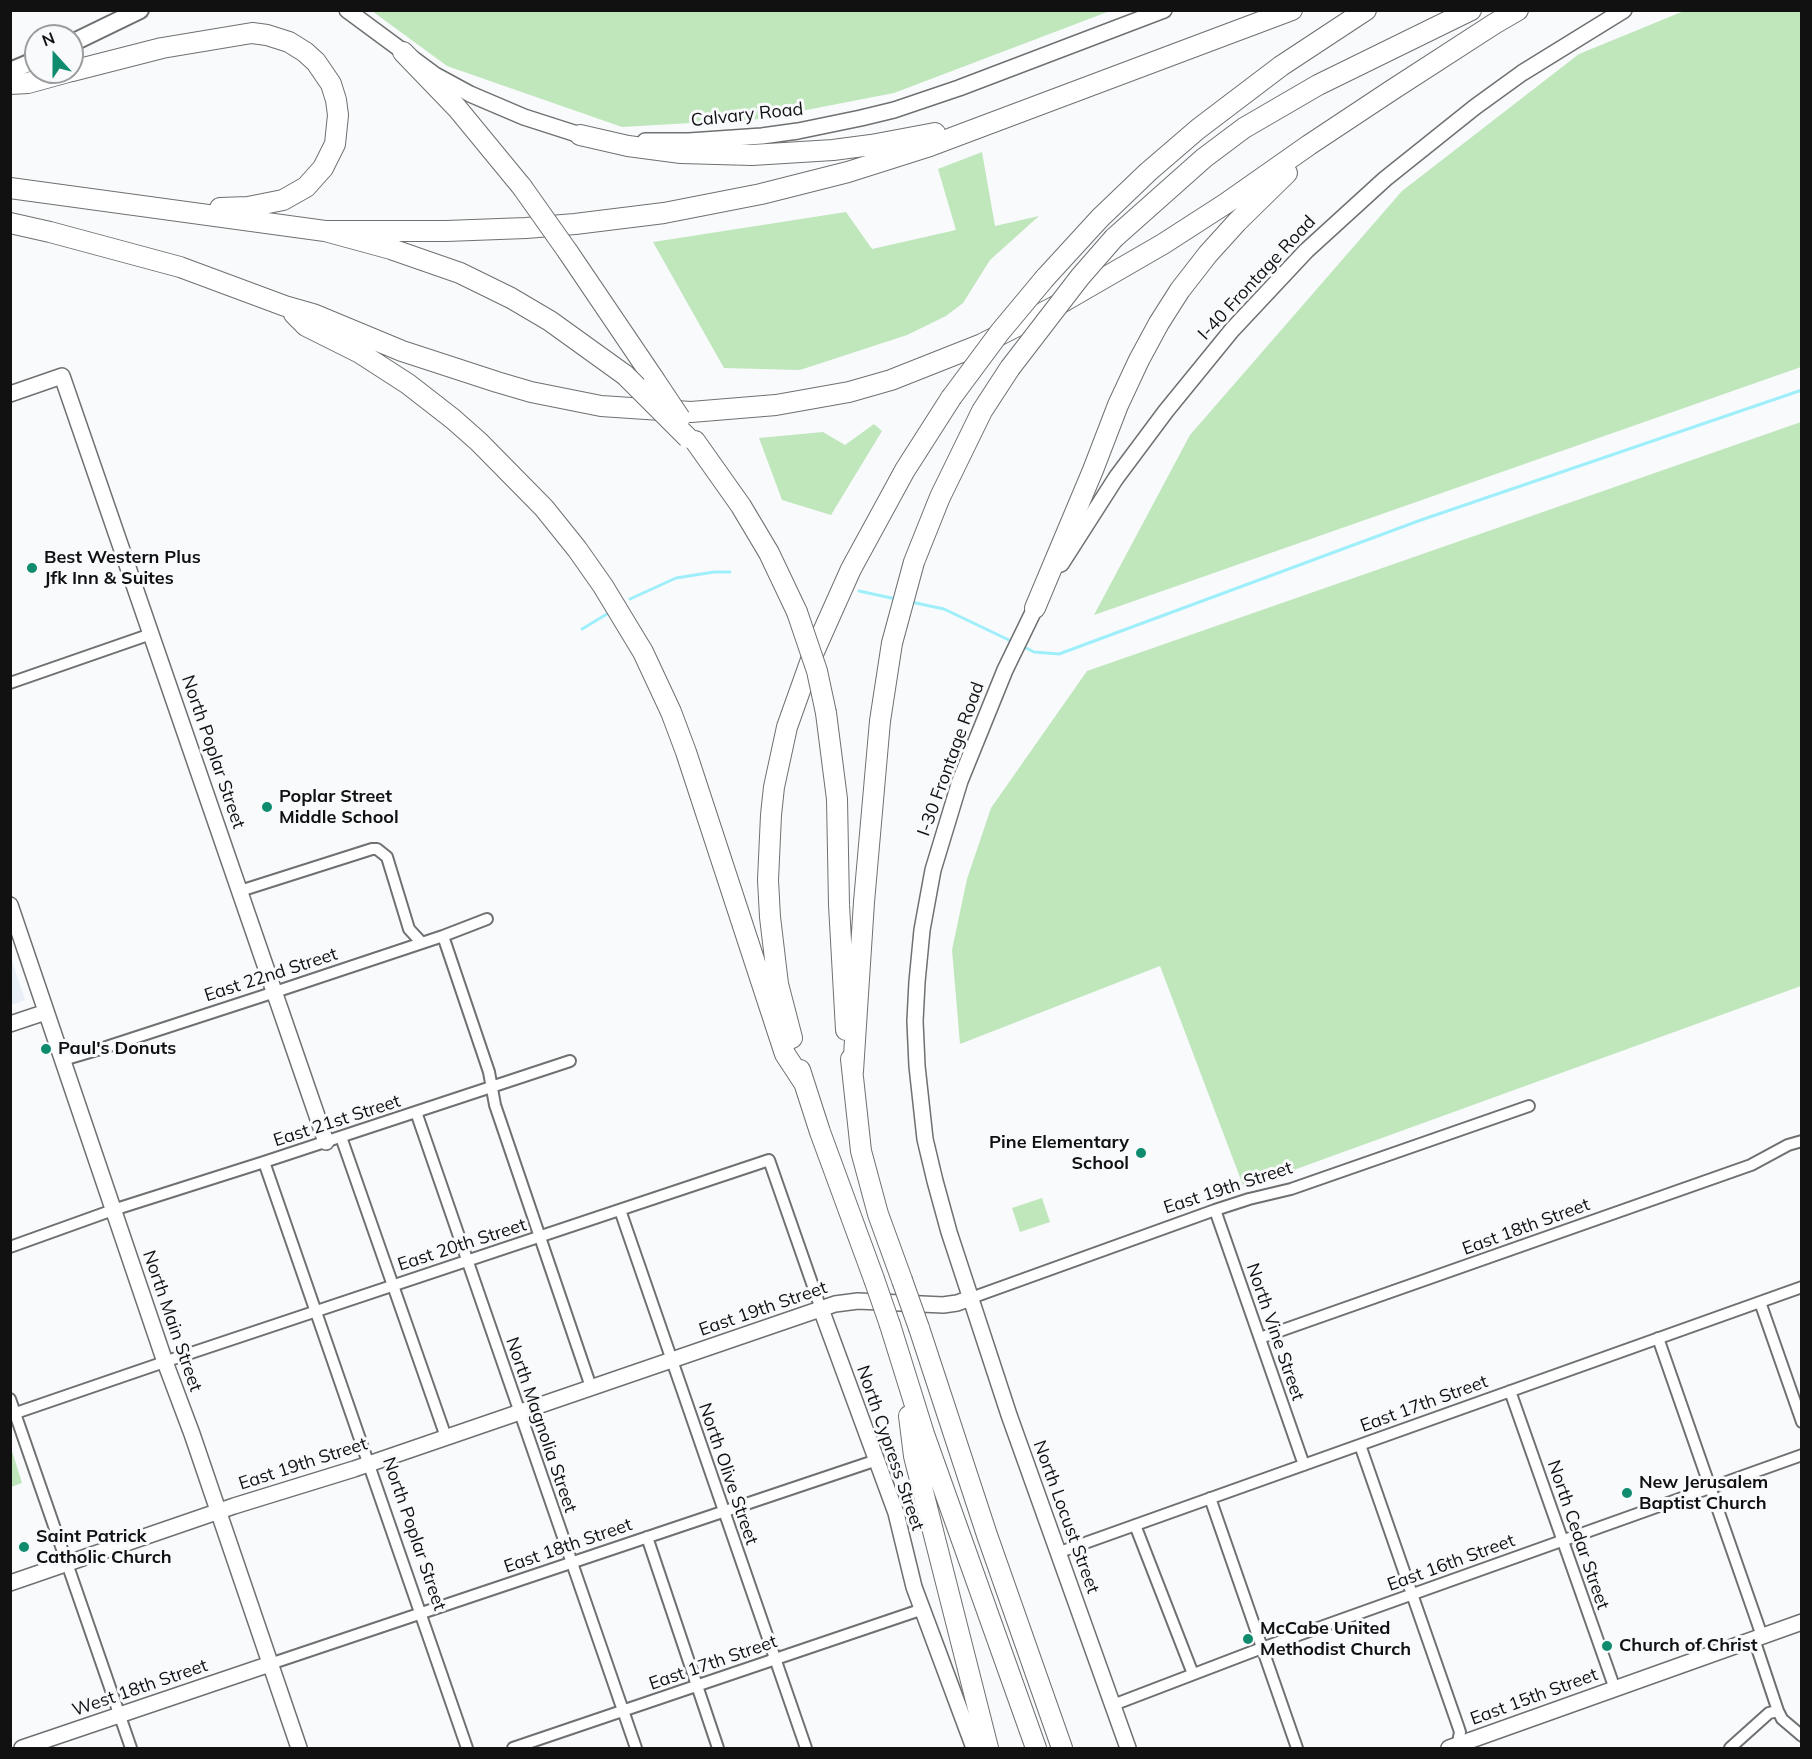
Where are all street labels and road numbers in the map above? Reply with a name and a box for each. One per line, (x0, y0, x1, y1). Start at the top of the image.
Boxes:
street label: Calvary Road (690, 98, 804, 132)
street label: I-40 Frontage Road (1194, 211, 1320, 345)
street label: North Poplar Street (177, 672, 249, 832)
street label: I-30 Frontage Road (913, 679, 989, 839)
street label: East 22nd Street (202, 943, 340, 1007)
street label: East 21st Street (271, 1090, 403, 1152)
street label: East 19th Street (1161, 1157, 1295, 1219)
street label: East 18th Street (1459, 1194, 1593, 1260)
street label: East 20th Street (395, 1214, 529, 1276)
street label: North Main Street (138, 1248, 206, 1394)
street label: North Vine Street (1241, 1260, 1309, 1404)
street label: East 19th Street (696, 1277, 830, 1341)
street label: North Magnolia Street (501, 1334, 581, 1516)
street label: North Cypress Street (852, 1363, 928, 1533)
street label: East 17th Street (1357, 1371, 1491, 1437)
street label: North Olive Street (694, 1400, 762, 1548)
street label: East 19th Street (236, 1433, 370, 1495)
street label: North Locust Street (1028, 1438, 1104, 1596)
street label: North Poplar Street (378, 1454, 450, 1614)
street label: North Cedar Street (1542, 1458, 1614, 1612)
street label: East 18th Street (501, 1514, 635, 1578)
street label: East 16th Street (1384, 1530, 1518, 1596)
street label: East 17th Street (646, 1631, 780, 1695)
street label: West 18th Street (70, 1655, 210, 1721)
street label: East 15th Street (1467, 1664, 1601, 1730)

